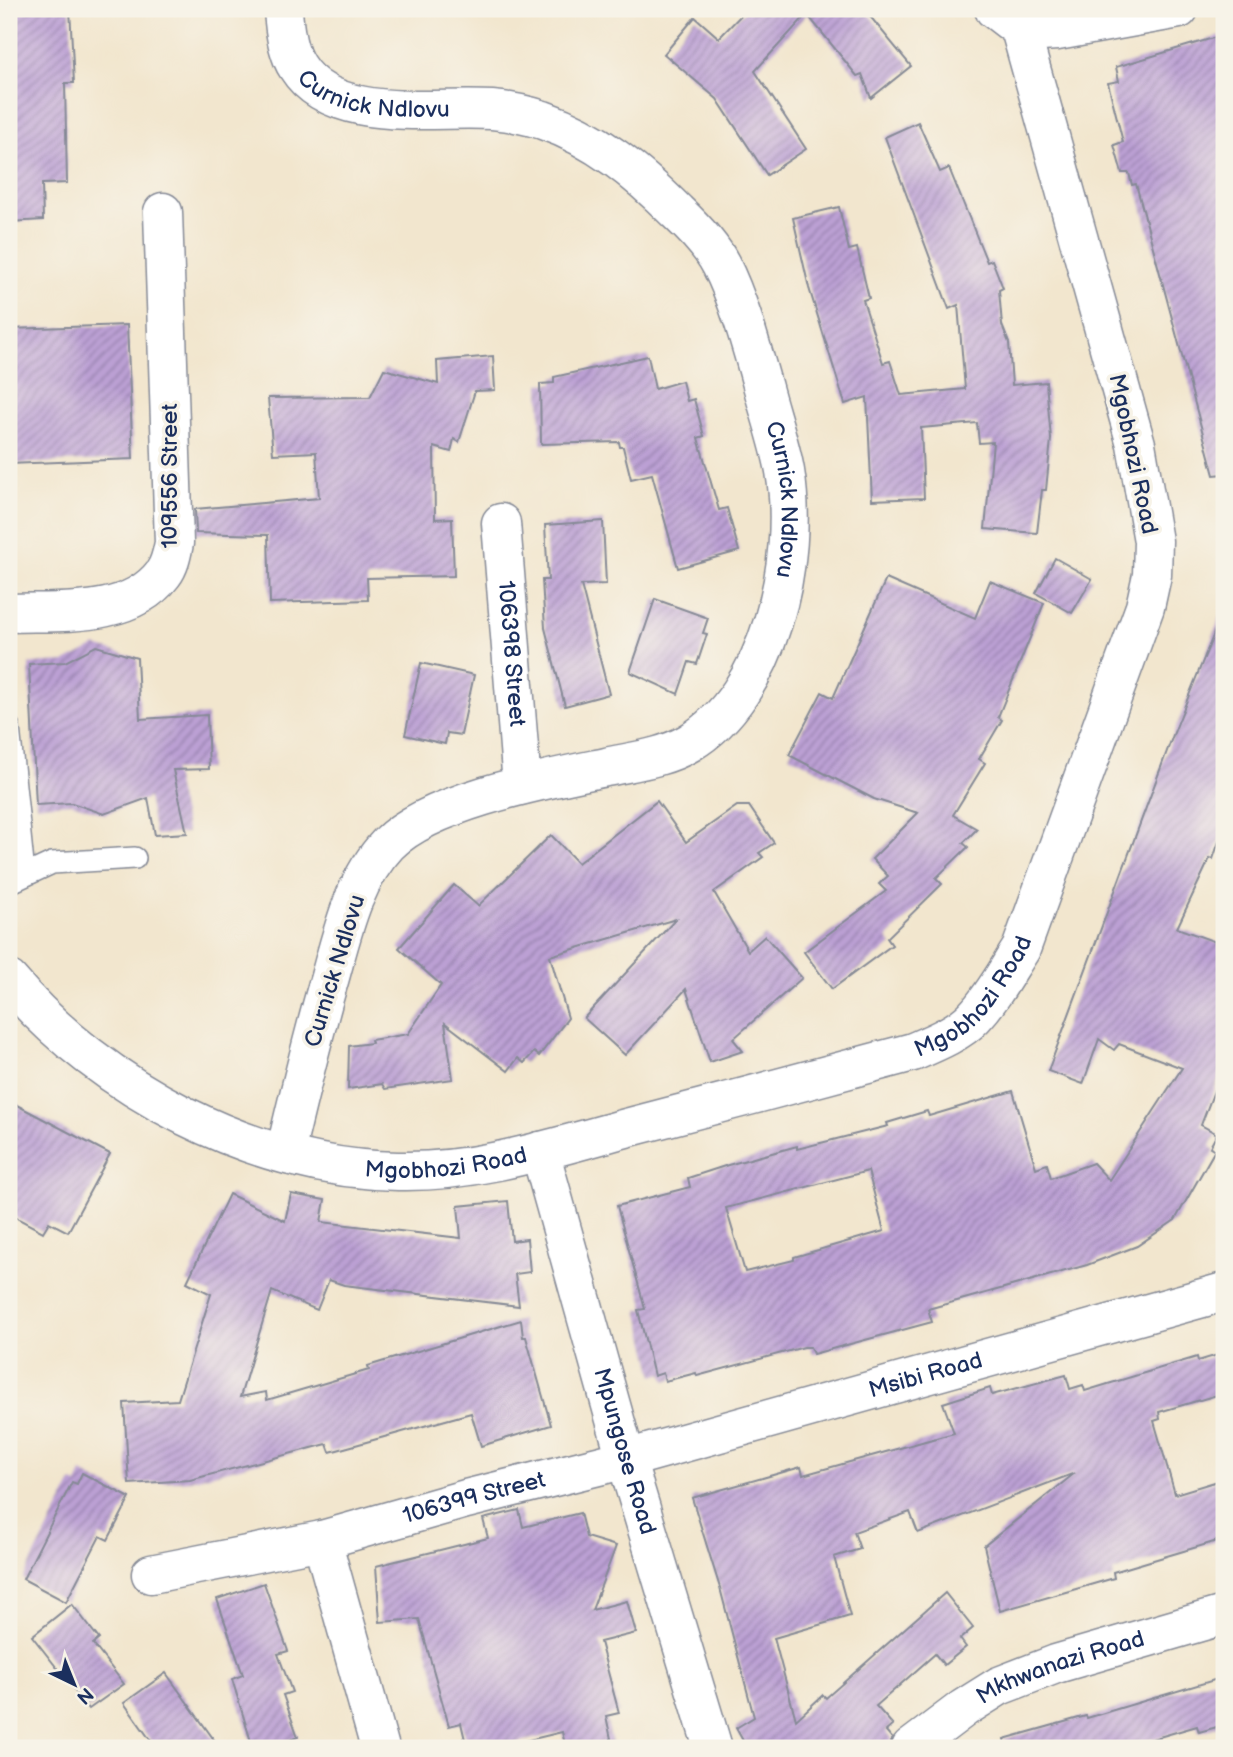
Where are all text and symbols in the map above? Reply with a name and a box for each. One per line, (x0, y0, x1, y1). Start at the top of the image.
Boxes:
street label: Curnick Ndlovu (291, 64, 450, 124)
street label: Mgobhozi Road (1102, 371, 1164, 537)
street label: 109556 Street (156, 403, 184, 549)
street label: Curnick Ndlovu (759, 418, 803, 580)
street label: 106398 Street (492, 580, 531, 728)
street label: Curnick Ndlovu (299, 891, 371, 1051)
street label: Mgobhozi Road (910, 933, 1038, 1064)
street label: Mgobhozi Road (364, 1141, 530, 1185)
street label: Msibi Road (866, 1346, 986, 1405)
street label: Mpungose Road (587, 1365, 662, 1538)
street label: 106399 Street (400, 1466, 548, 1530)
street label: Mkhwanazi Road (971, 1625, 1148, 1711)
north arrow (38, 1648, 108, 1718)
text: N (72, 1682, 98, 1709)

